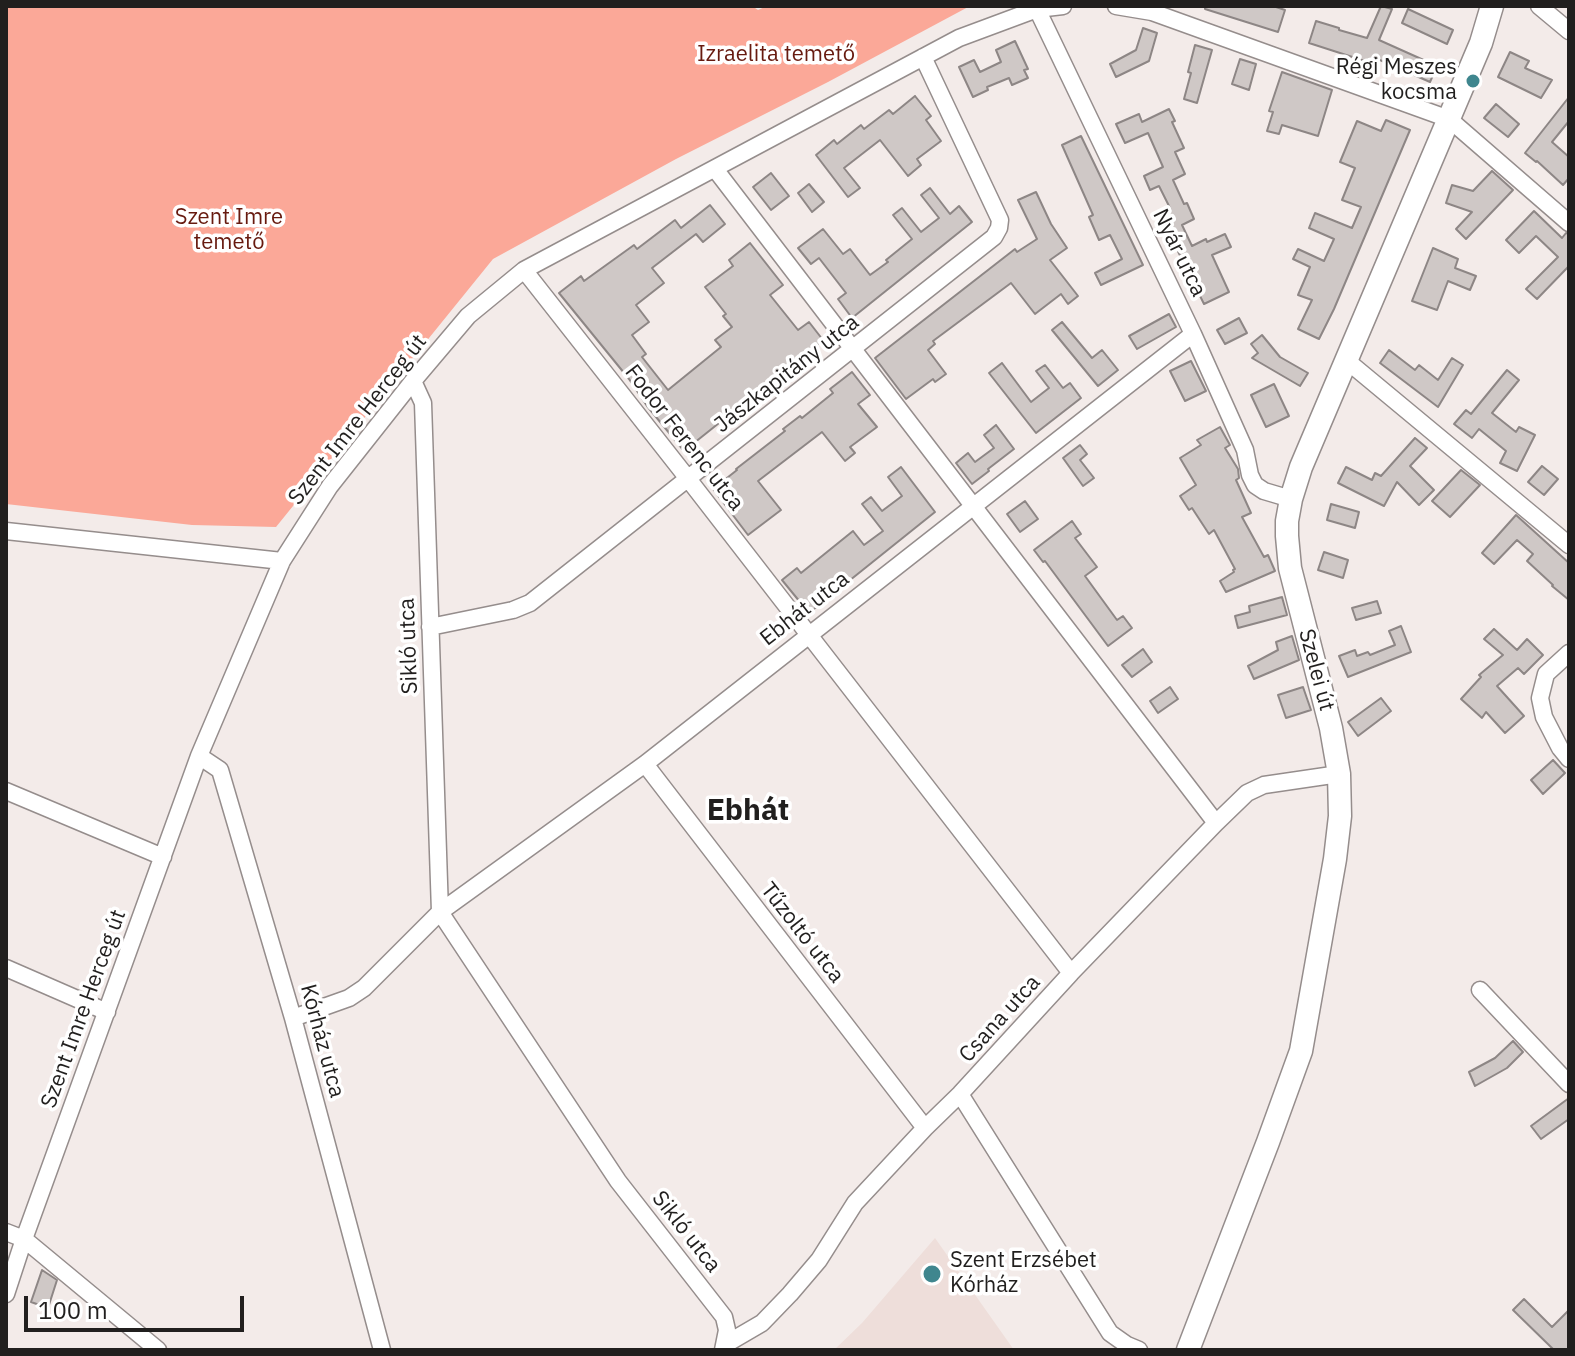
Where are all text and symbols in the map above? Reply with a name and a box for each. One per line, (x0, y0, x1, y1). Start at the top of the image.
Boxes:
park label: Izraelita temető (697, 42, 855, 68)
place label: Régi Meszes kocsma (1336, 55, 1457, 106)
marker: Régi Meszes kocsma (1464, 72, 1482, 90)
park label: Szent Imre temető (175, 205, 283, 256)
street label: Nyár utca (1146, 205, 1212, 301)
street label: Jászkapitány utca (710, 309, 864, 439)
street label: Szent Imre Herceg út (283, 329, 433, 511)
street label: Fodor Ferenc utca (619, 360, 749, 516)
street label: Ebhát utca (755, 566, 855, 652)
street label: Sikló utca (394, 597, 424, 695)
street label: Szelei út (1292, 626, 1340, 714)
district label: Ebhát (707, 793, 789, 829)
street label: Tűzoltó utca (755, 877, 849, 989)
street label: Szent Imre Herceg út (36, 906, 132, 1112)
street label: Csana utca (954, 970, 1046, 1068)
street label: Kórház utca (294, 981, 350, 1101)
street label: Sikló utca (646, 1186, 726, 1278)
place label: Szent Erzsébet Kórház (950, 1248, 1097, 1300)
marker: Szent Erzsébet Kórház (921, 1263, 943, 1285)
scale bar (28, 1280, 248, 1330)
text: 100 m (38, 1294, 108, 1326)

